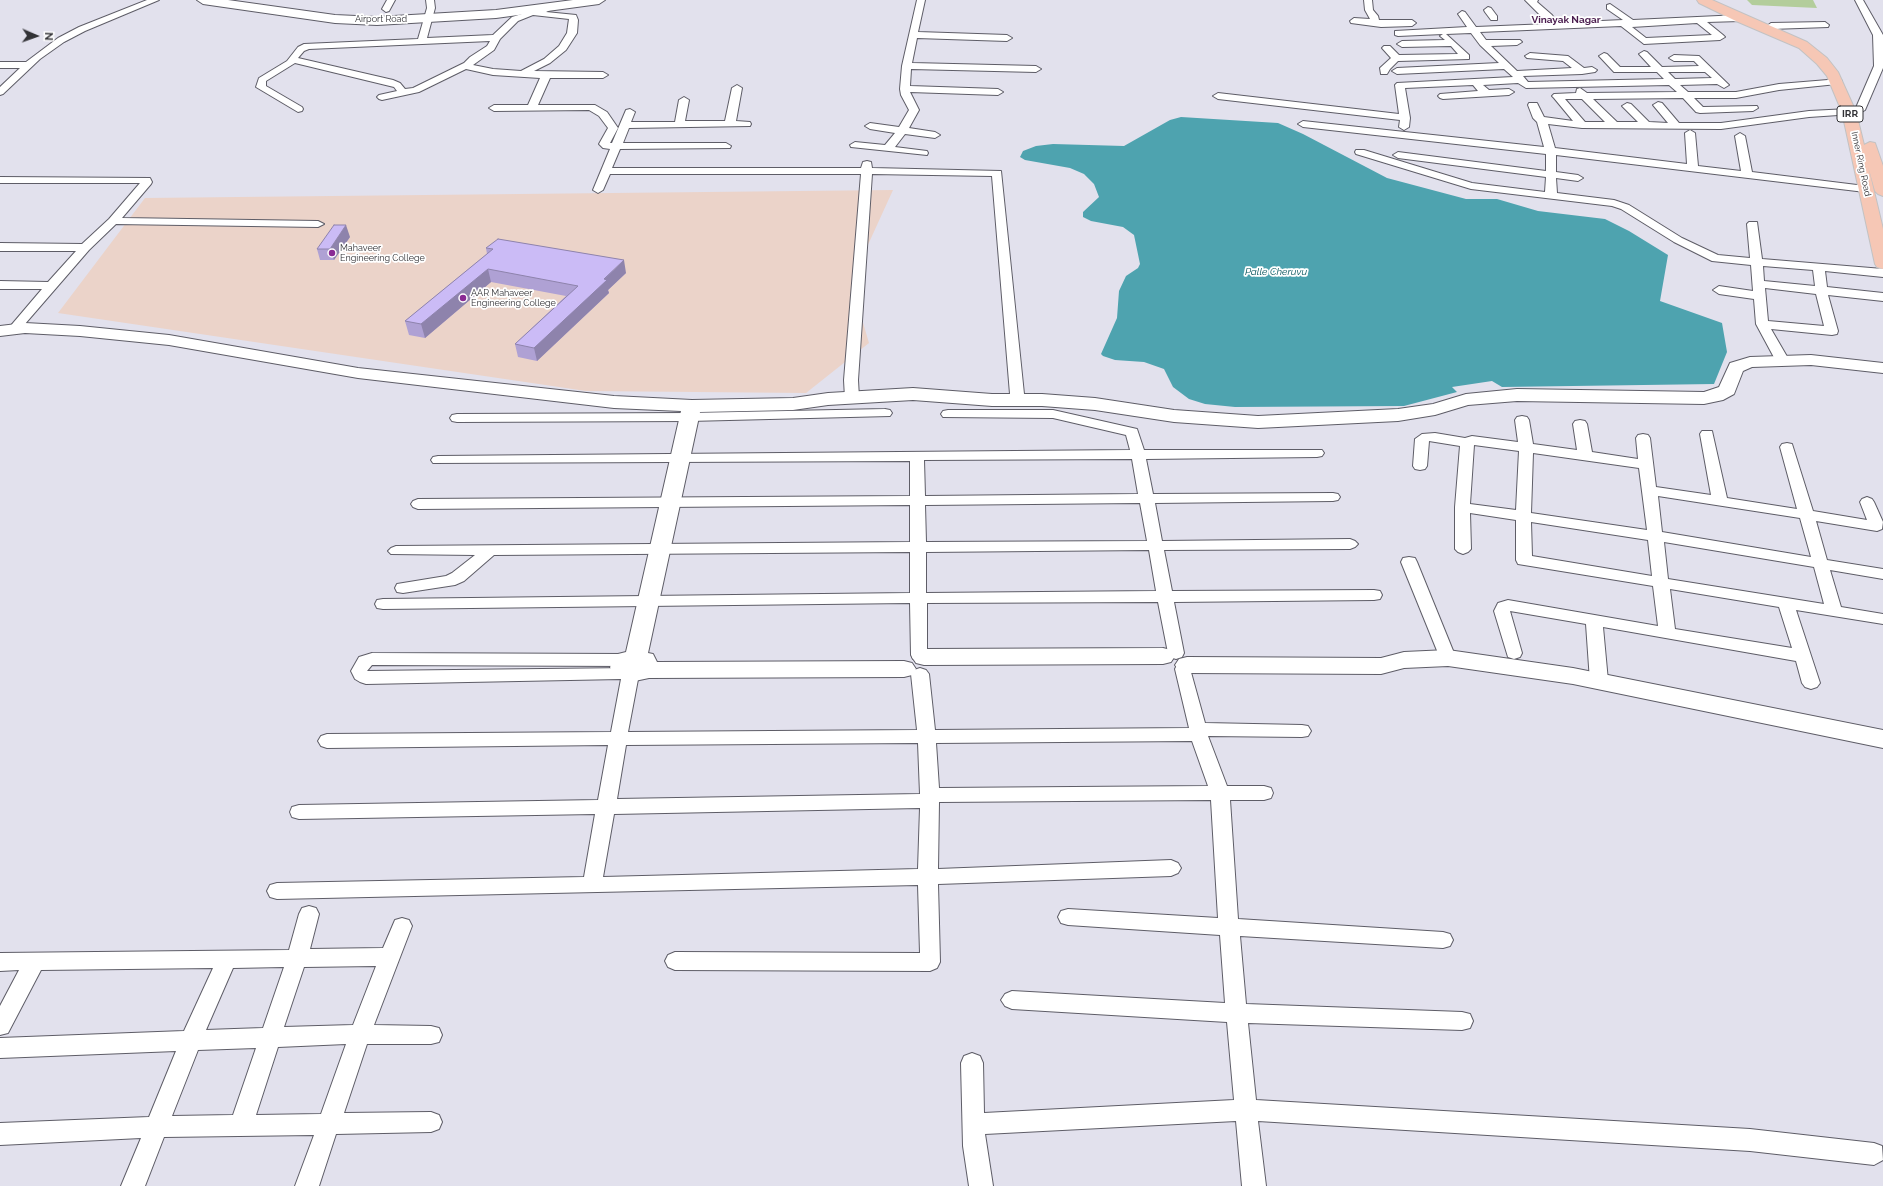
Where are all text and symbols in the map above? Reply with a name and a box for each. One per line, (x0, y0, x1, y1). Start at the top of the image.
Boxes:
street label: Airport Road (355, 14, 407, 24)
district label: Vinayak Nagar (1531, 14, 1601, 26)
north arrow (16, 16, 56, 56)
text: N (42, 32, 55, 41)
road number: IRR (1837, 106, 1863, 122)
street label: Inner Ring Road (1849, 131, 1873, 197)
place label: Mahaveer Engineering College (340, 243, 425, 264)
marker: Mahaveer Engineering College (327, 248, 337, 258)
water label: Palle Cheruvu (1245, 266, 1307, 278)
place label: AAR Mahaveer Engineering College (471, 288, 556, 309)
marker: AAR Mahaveer Engineering College (458, 293, 468, 303)

